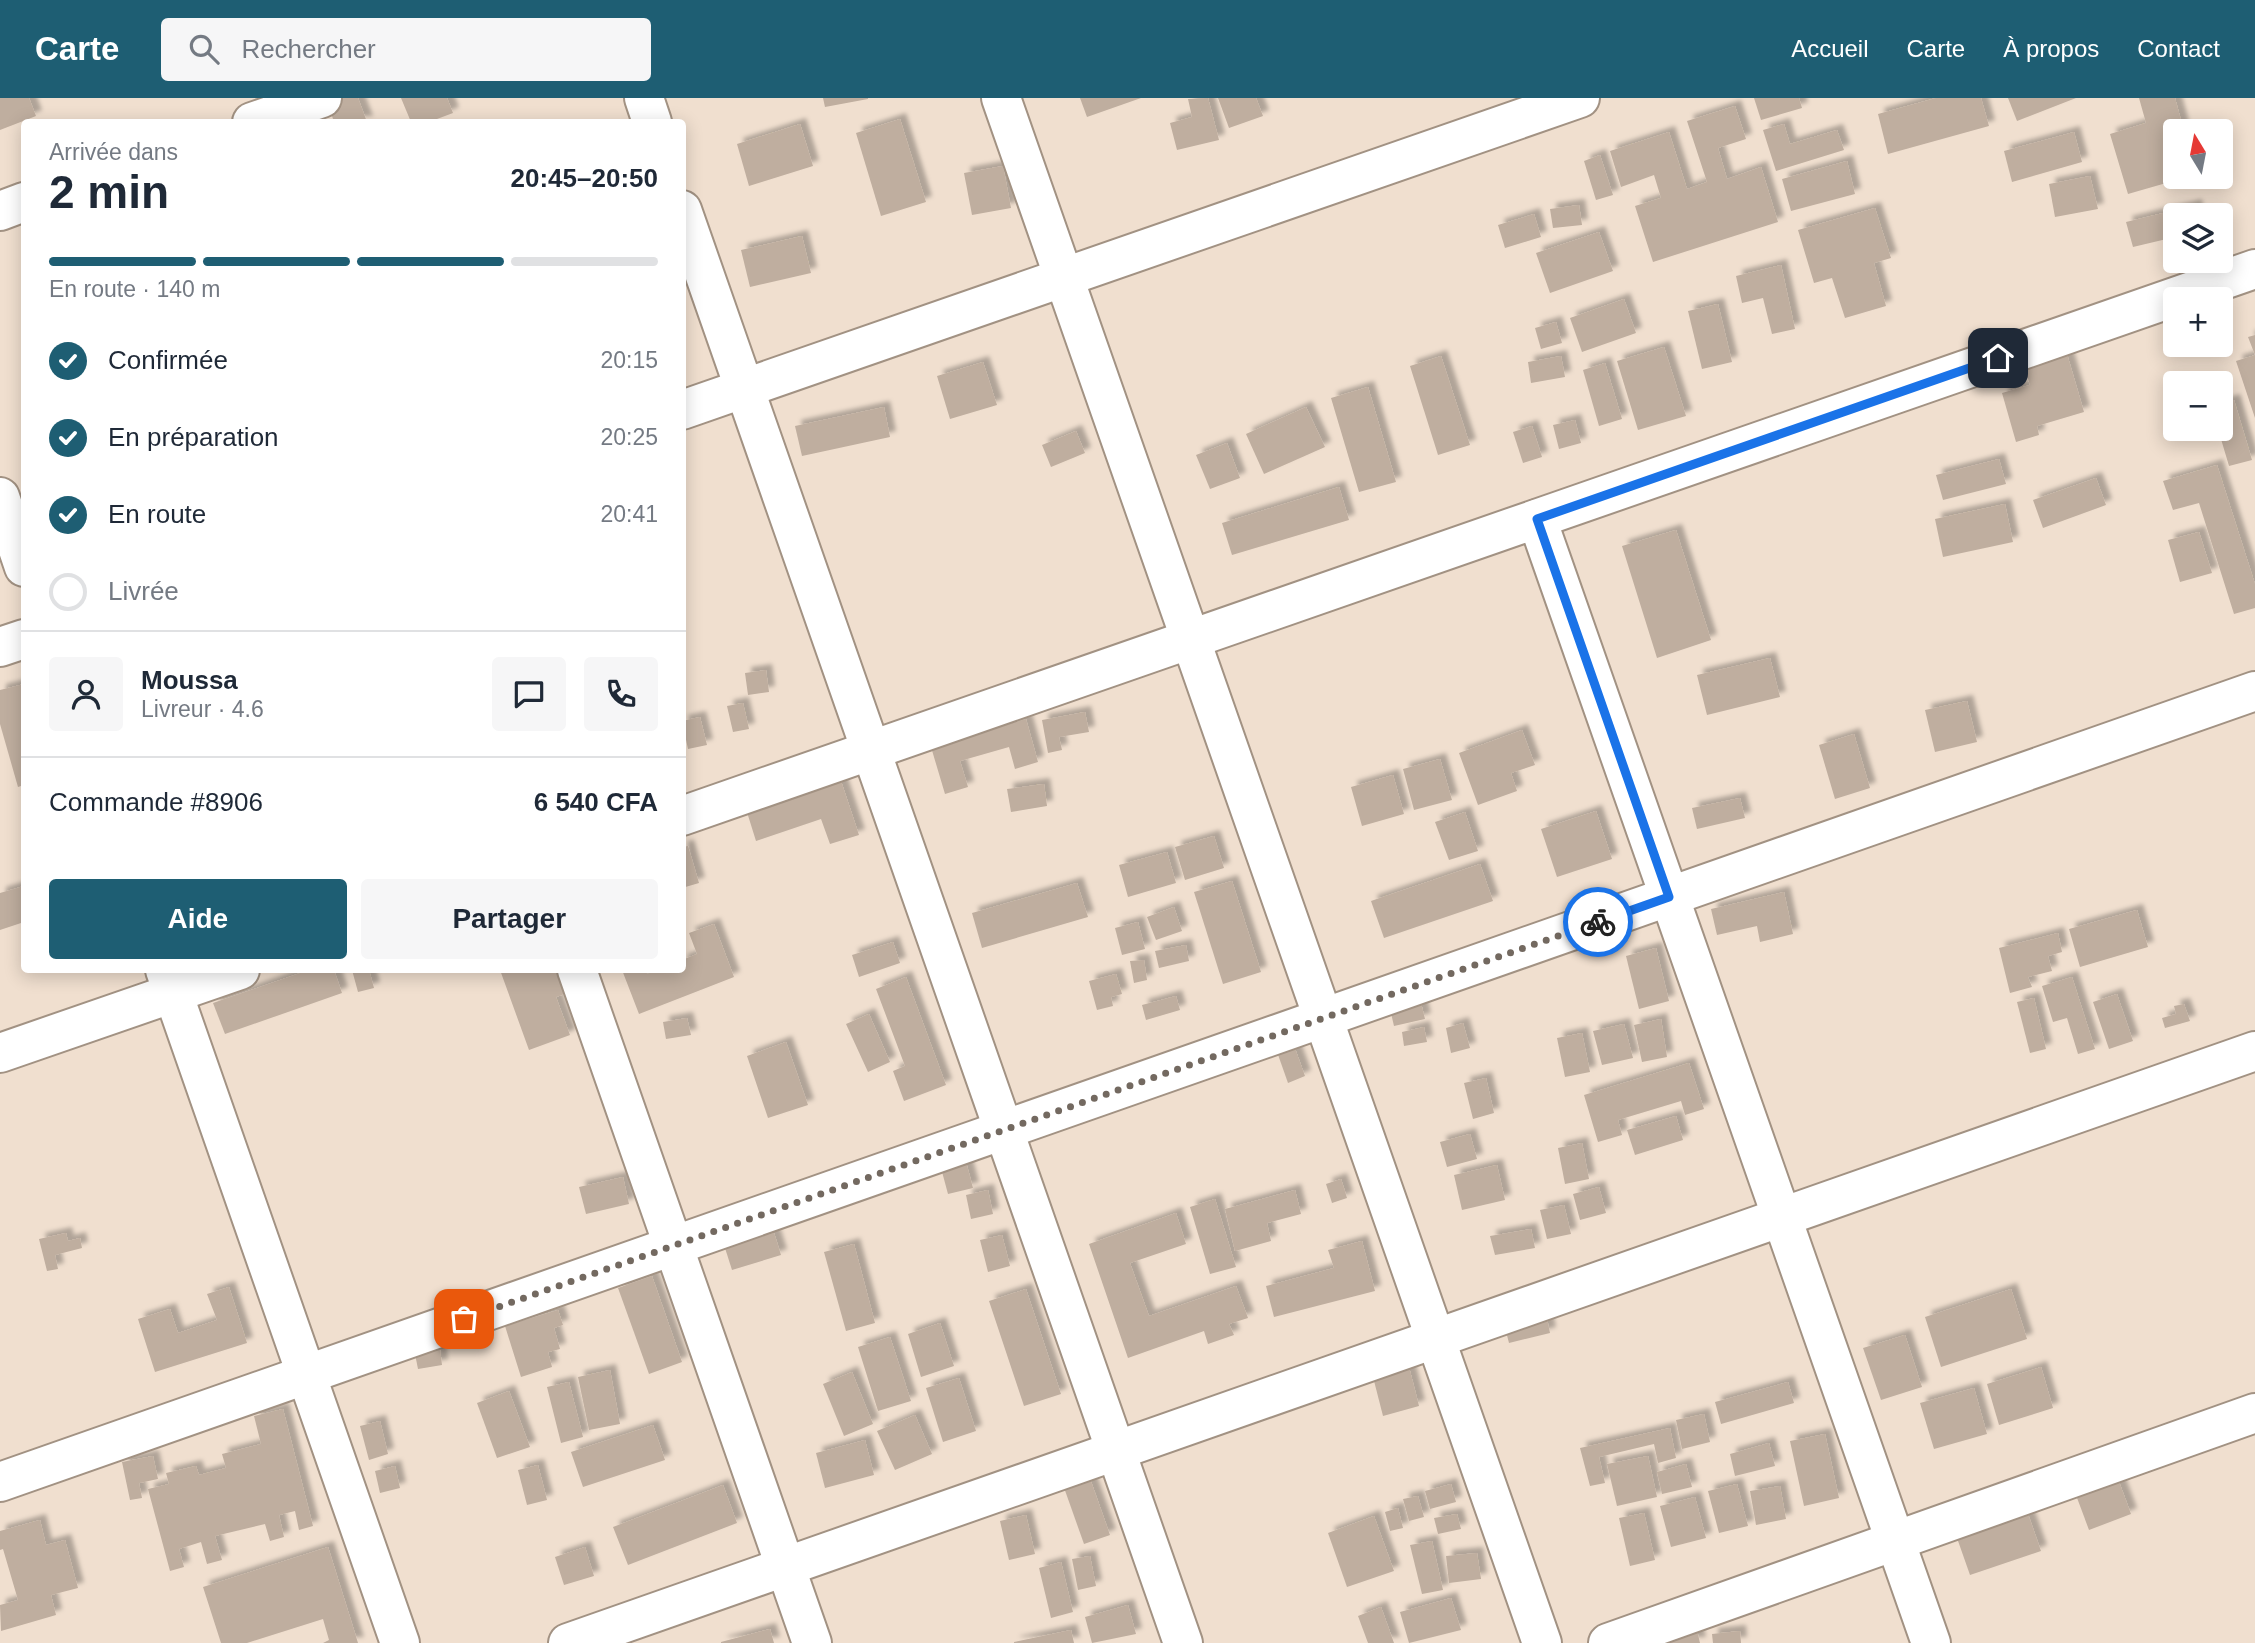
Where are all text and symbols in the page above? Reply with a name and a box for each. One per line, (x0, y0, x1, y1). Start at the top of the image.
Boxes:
search box (161, 18, 651, 81)
text: Carte (35, 30, 119, 67)
icon: search (185, 30, 223, 68)
text: Rechercher (241, 34, 376, 64)
text: Accueil (1791, 35, 1869, 62)
text: Carte (1907, 35, 1965, 62)
text: À propos (2003, 35, 2099, 62)
text: Contact (2137, 35, 2220, 62)
north arrow (2163, 119, 2233, 189)
map controls (2163, 119, 2233, 441)
text: Arrivée dans (49, 139, 178, 165)
text: 20:45–20:50 (511, 163, 658, 193)
text: 2 min (49, 166, 169, 218)
button: layers (2163, 203, 2233, 273)
text: En route · 140 m (49, 276, 220, 302)
button: + (2163, 287, 2233, 357)
pin (1968, 328, 2028, 388)
icon: home (1979, 339, 2017, 377)
icon: check (49, 342, 87, 380)
text: Confirmée (108, 345, 228, 375)
text: 20:15 (600, 347, 658, 373)
button: − (2163, 371, 2233, 441)
icon: check (49, 419, 87, 457)
text: En préparation (108, 422, 279, 452)
text: 20:25 (600, 424, 658, 450)
icon: check (49, 496, 87, 534)
text: En route (108, 499, 206, 529)
text: 20:41 (600, 501, 658, 527)
text: Livrée (108, 576, 179, 606)
button: person (49, 657, 123, 731)
button: chat (492, 657, 566, 731)
button: phone (584, 657, 658, 731)
text: Moussa (141, 665, 238, 695)
text: Livreur · 4.6 (141, 696, 264, 722)
text: Commande #8906 (49, 787, 263, 817)
text: 6 540 CFA (534, 787, 658, 817)
button: Aide (49, 879, 347, 959)
button: Partager (361, 879, 658, 959)
courier (1563, 887, 1633, 957)
icon: bike (1579, 903, 1617, 941)
pin (434, 1289, 494, 1349)
icon: bag (445, 1300, 483, 1338)

